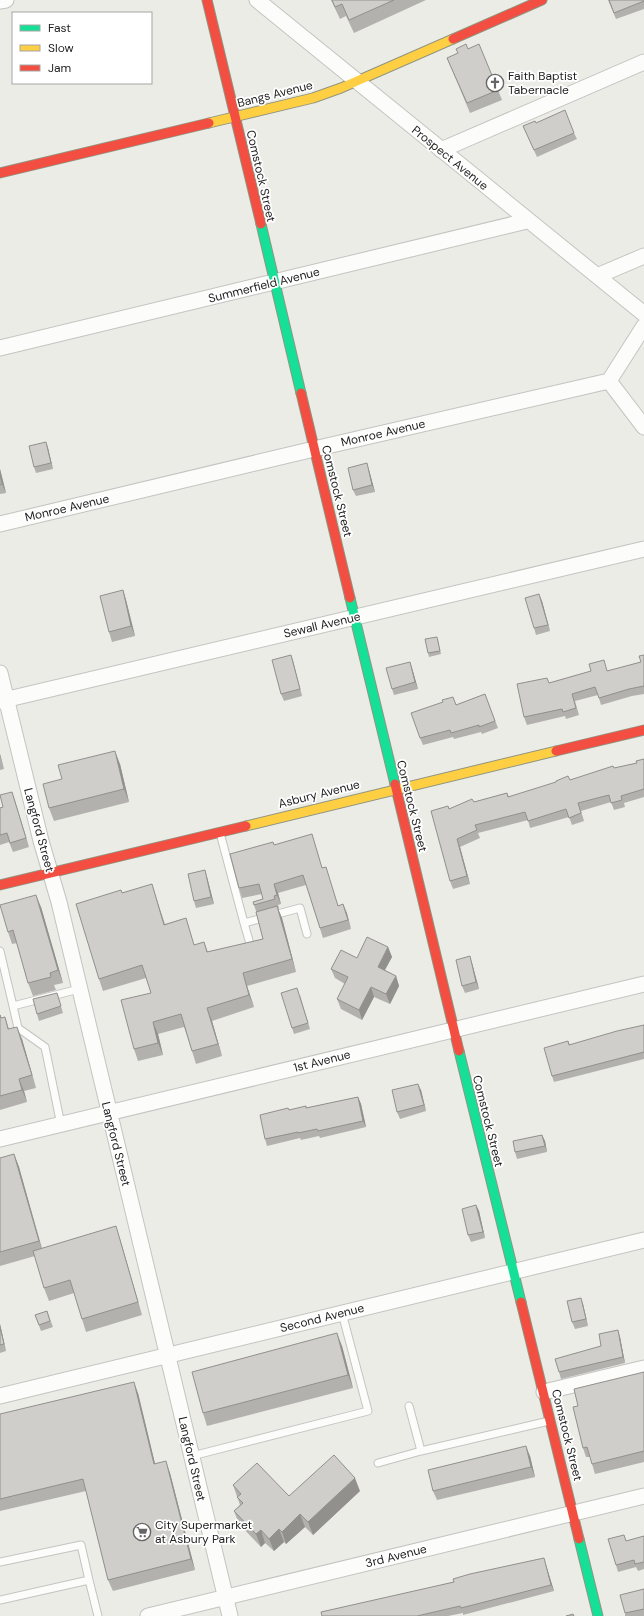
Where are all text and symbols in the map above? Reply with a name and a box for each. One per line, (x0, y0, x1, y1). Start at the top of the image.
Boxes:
legend (12, 12, 152, 84)
text: Fast (48, 20, 71, 36)
text: Slow (48, 40, 74, 56)
text: Jam (48, 60, 71, 76)
place label: Faith Baptist Tabernacle (508, 68, 578, 98)
church icon: Faith Baptist Tabernacle (485, 73, 505, 93)
street label: Bangs Avenue (236, 77, 315, 111)
street label: Prospect Avenue (408, 122, 492, 194)
street label: Comstock Street (243, 128, 279, 224)
street label: Summerfield Avenue (207, 263, 322, 307)
street label: Monroe Avenue (339, 415, 427, 450)
street label: Comstock Street (318, 443, 356, 539)
street label: Monroe Avenue (23, 490, 111, 525)
street label: Sewall Avenue (282, 608, 362, 642)
street label: Comstock Street (393, 758, 431, 854)
street label: Asbury Avenue (277, 776, 362, 812)
street label: Langford Street (20, 786, 58, 874)
street label: 1st Avenue (292, 1046, 352, 1076)
street label: Comstock Street (469, 1073, 507, 1169)
street label: Langford Street (98, 1100, 134, 1188)
street label: Second Avenue (278, 1300, 366, 1336)
street label: Comstock Street (548, 1387, 586, 1483)
street label: Langford Street (174, 1415, 210, 1503)
place label: City Supermarket at Asbury Park (155, 1517, 253, 1547)
supermarket icon: City Supermarket at Asbury Park (132, 1522, 152, 1542)
street label: 3rd Avenue (364, 1541, 429, 1571)

